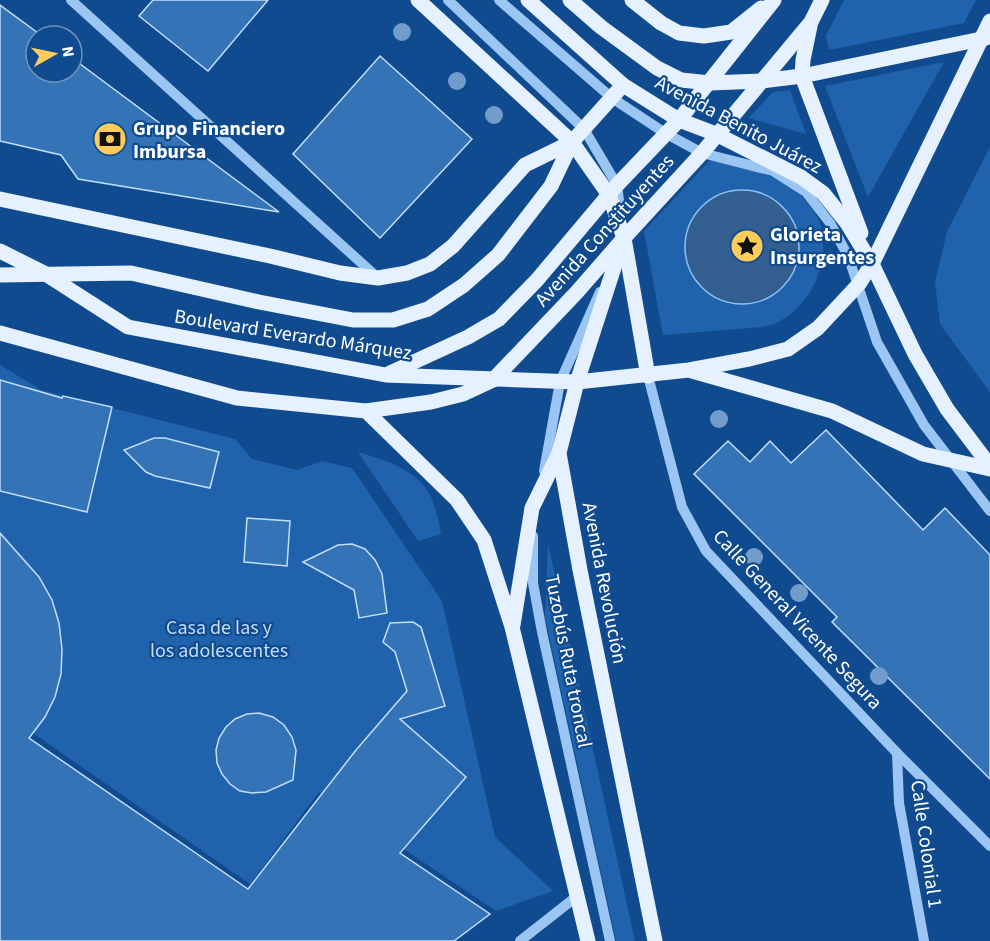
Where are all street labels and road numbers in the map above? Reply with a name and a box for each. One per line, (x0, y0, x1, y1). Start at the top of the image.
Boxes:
street label: Avenida Benito Juárez (650, 69, 827, 181)
street label: Avenida Constituyentes (529, 148, 681, 313)
street label: Boulevard Everardo Márquez (172, 302, 414, 368)
street label: Avenida Revolución (575, 500, 633, 666)
street label: Calle General Vicente Segura (706, 523, 888, 716)
street label: Tuzobús Ruta troncal (537, 572, 599, 750)
street label: Calle Colonial 1 (903, 778, 949, 910)

